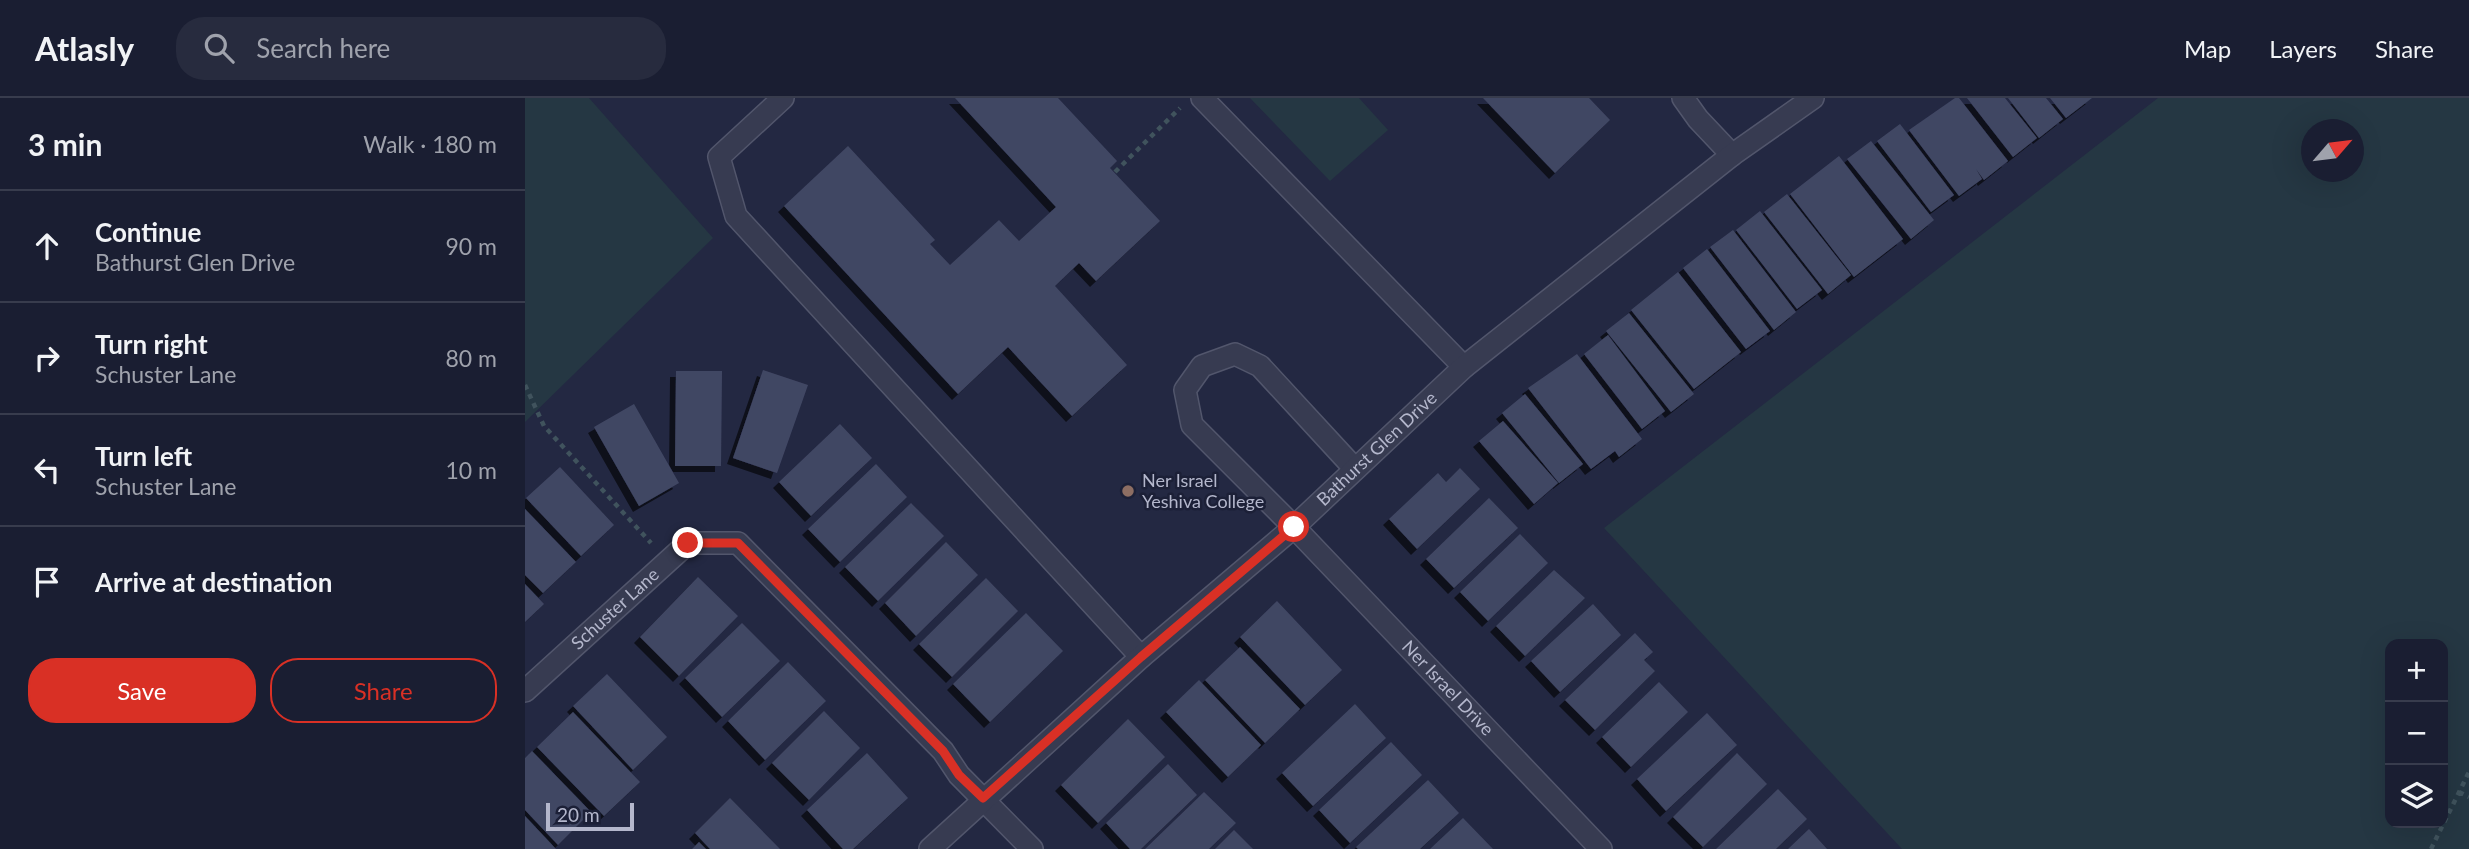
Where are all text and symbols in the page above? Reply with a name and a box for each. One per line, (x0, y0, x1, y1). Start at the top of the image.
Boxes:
search box (176, 17, 666, 80)
text: Atlasly (35, 28, 134, 68)
icon: search (200, 29, 238, 67)
text: Search here (256, 32, 390, 64)
text: Map (2184, 34, 2231, 63)
text: Layers (2269, 34, 2337, 63)
text: Share (2375, 34, 2434, 63)
north arrow (2301, 119, 2364, 182)
text: 3 min (28, 126, 102, 162)
text: Walk · 180 m (363, 130, 497, 158)
text: Continue (95, 216, 201, 248)
icon: ahead (28, 227, 66, 265)
text: 90 m (446, 232, 497, 260)
text: Bathurst Glen Drive (95, 248, 295, 276)
text: Turn right (95, 328, 208, 360)
icon: right (28, 339, 66, 377)
text: 80 m (446, 344, 497, 372)
text: Schuster Lane (95, 360, 236, 388)
street label: Bathurst Glen Drive (1312, 386, 1441, 510)
text: Turn left (95, 440, 192, 472)
icon: left (28, 451, 66, 489)
text: 10 m (446, 456, 497, 484)
place label: Ner Israel Yeshiva College (1142, 469, 1264, 512)
text: Schuster Lane (95, 472, 236, 500)
marker: Ner Israel Yeshiva College (1120, 483, 1136, 499)
route start (1278, 511, 1309, 542)
route end (672, 527, 703, 558)
icon: arrive (28, 563, 66, 601)
street label: Schuster Lane (566, 563, 663, 654)
text: Arrive at destination (95, 566, 332, 598)
street label: Ner Israel Drive (1398, 635, 1499, 740)
map controls (2385, 639, 2448, 828)
button: + (2385, 639, 2448, 702)
button: Save (28, 658, 256, 723)
button: Share (270, 658, 497, 723)
button: − (2385, 702, 2448, 765)
button: layers (2385, 765, 2448, 828)
scale bar (546, 800, 633, 832)
text: 20 m (557, 803, 600, 826)

